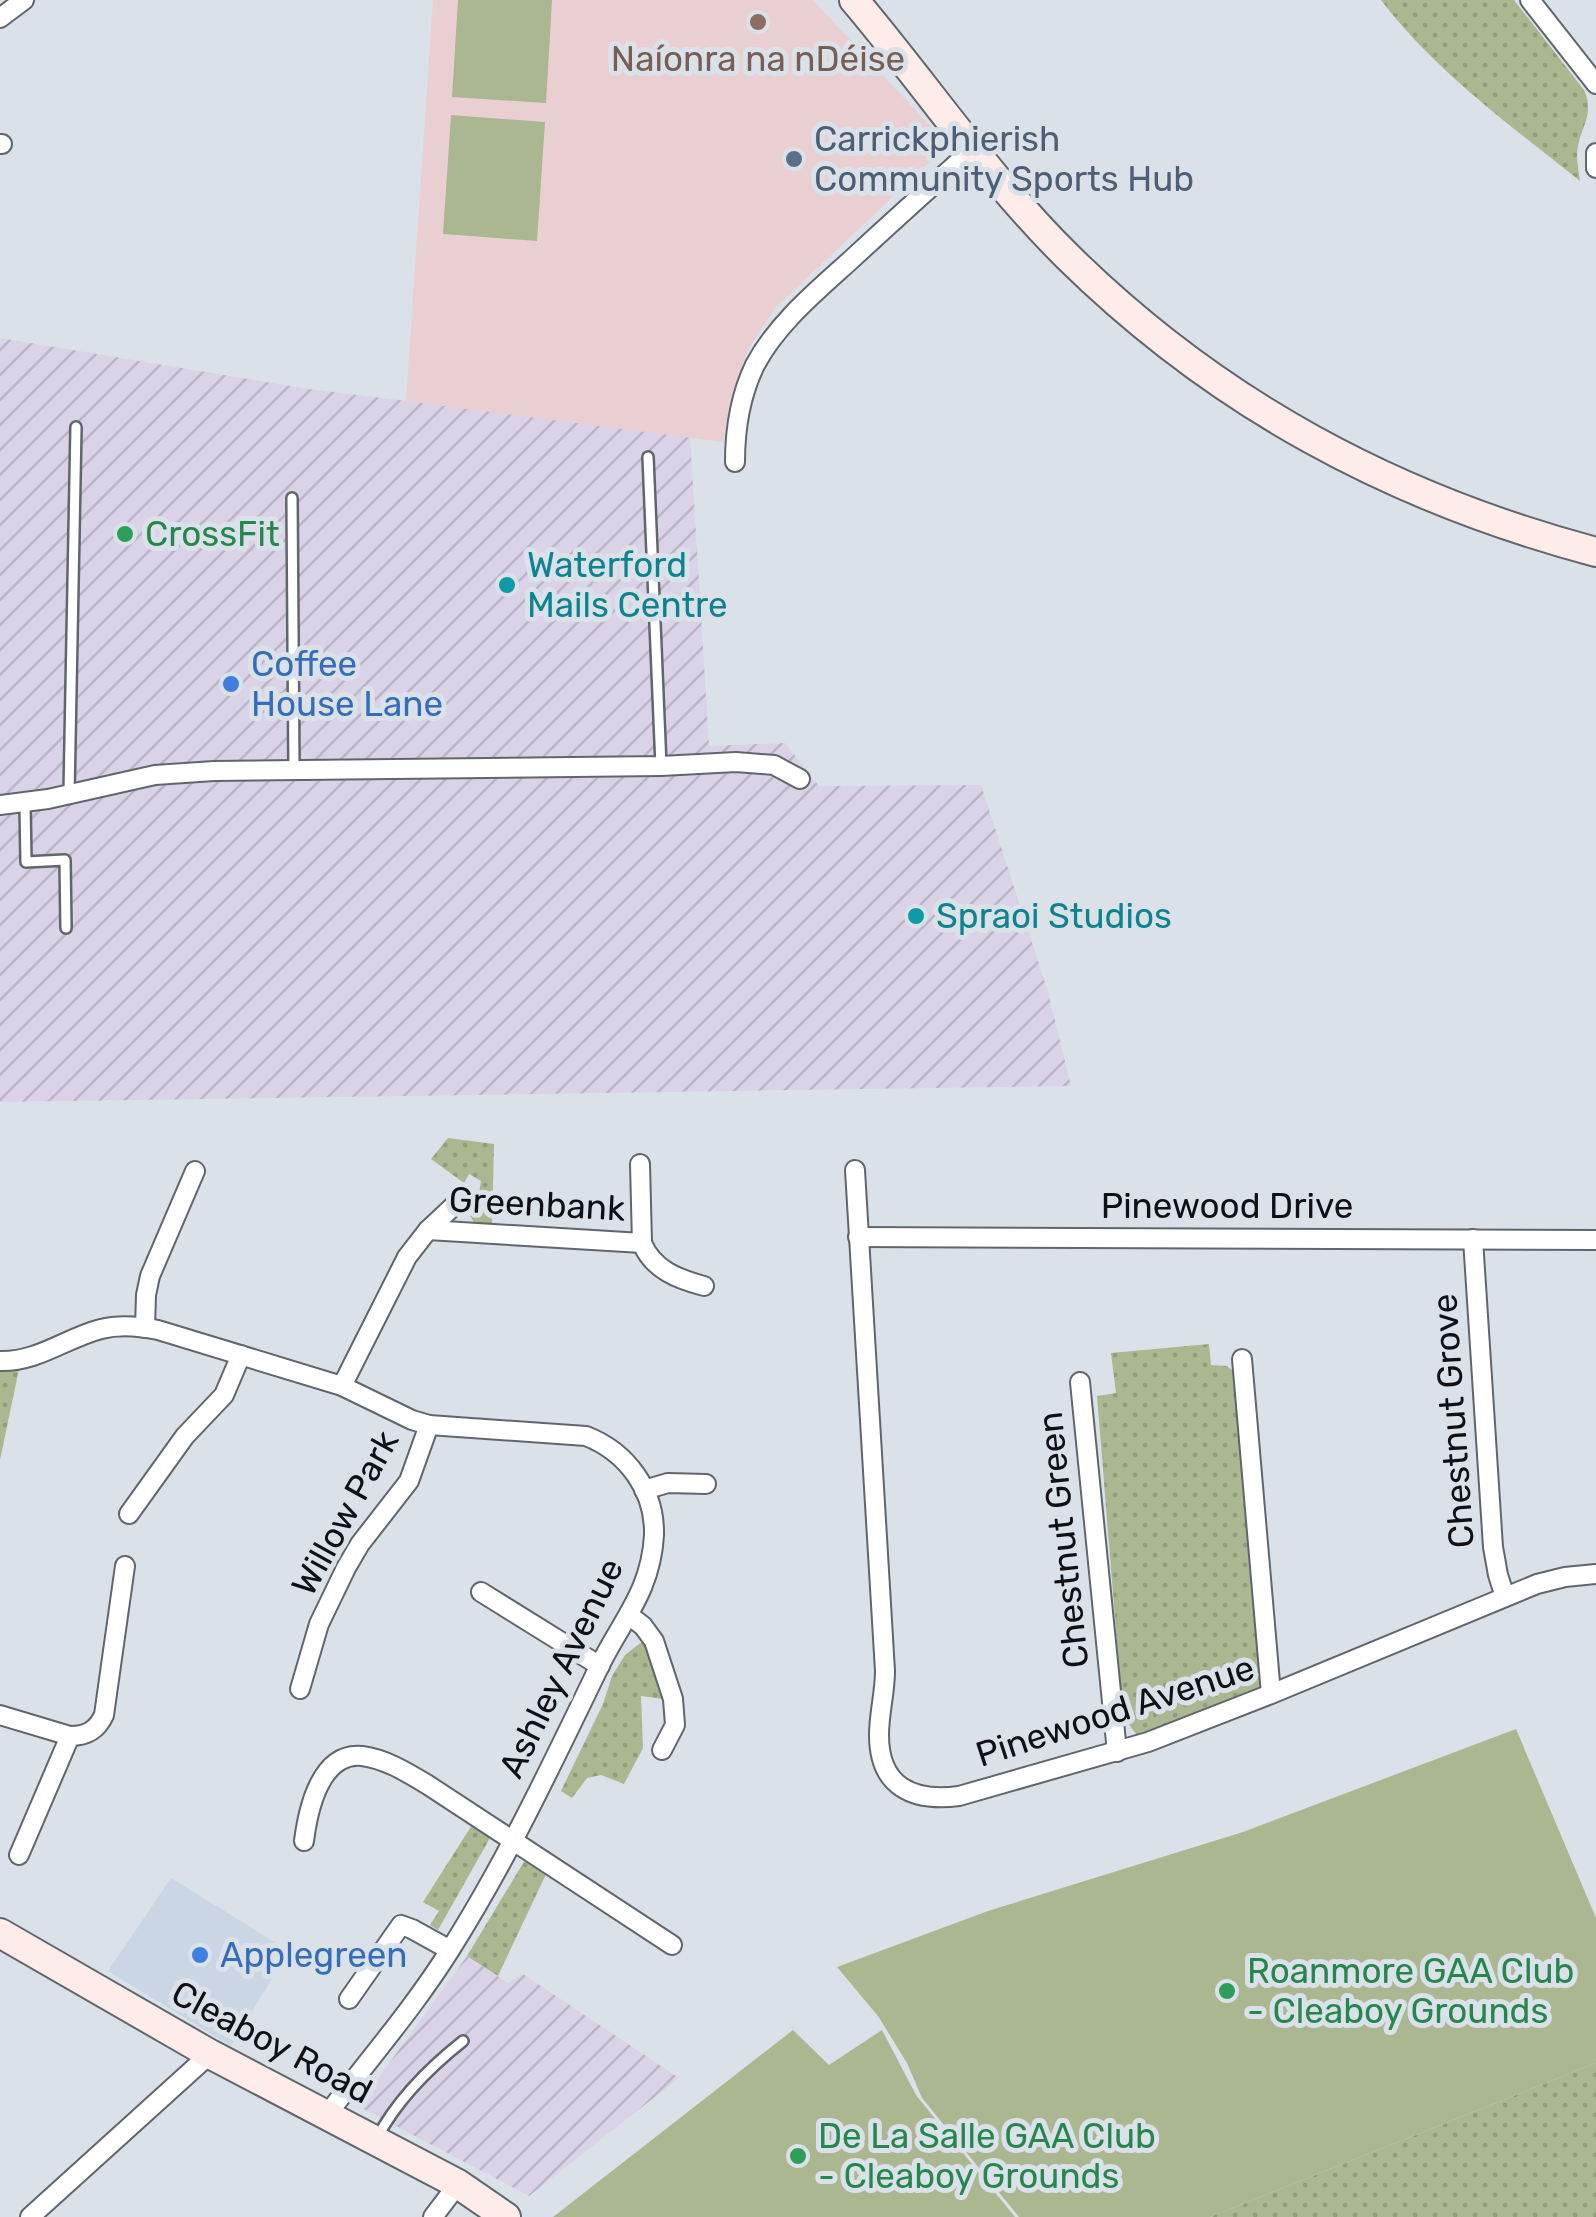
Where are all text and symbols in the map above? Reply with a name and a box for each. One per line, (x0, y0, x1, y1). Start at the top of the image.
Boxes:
marker: Naíonra na nDéise (747, 11, 769, 33)
place label: Naíonra na nDéise (611, 38, 905, 80)
place label: Carrickphierish Community Sports Hub (814, 118, 1194, 200)
marker: Carrickphierish Community Sports Hub (783, 148, 805, 170)
place label: CrossFit (145, 513, 280, 555)
marker: CrossFit (114, 523, 136, 545)
place label: Waterford Mails Centre (527, 544, 728, 626)
marker: Waterford Mails Centre (496, 574, 518, 596)
place label: Coffee House Lane (251, 643, 443, 725)
marker: Coffee House Lane (220, 673, 242, 695)
place label: Spraoi Studios (936, 895, 1172, 937)
marker: Spraoi Studios (905, 905, 927, 927)
street label: Greenbank (448, 1178, 626, 1230)
street label: Pinewood Drive (1101, 1185, 1353, 1227)
street label: Chestnut Grove (1423, 1292, 1483, 1550)
street label: Chestnut Green (1029, 1410, 1097, 1670)
street label: Willow Park (283, 1423, 407, 1603)
street label: Ashley Avenue (490, 1552, 632, 1784)
street label: Pinewood Avenue (971, 1646, 1259, 1776)
place label: Applegreen (220, 1934, 408, 1976)
marker: Applegreen (189, 1944, 211, 1966)
place label: Roanmore GAA Club - Cleaboy Grounds (1247, 1950, 1574, 2032)
street label: Cleaboy Road (165, 1972, 379, 2112)
marker: Roanmore GAA Club - Cleaboy Grounds (1216, 1980, 1238, 2002)
place label: De La Salle GAA Club - Cleaboy Grounds (818, 2115, 1156, 2197)
marker: De La Salle GAA Club - Cleaboy Grounds (787, 2145, 809, 2167)

